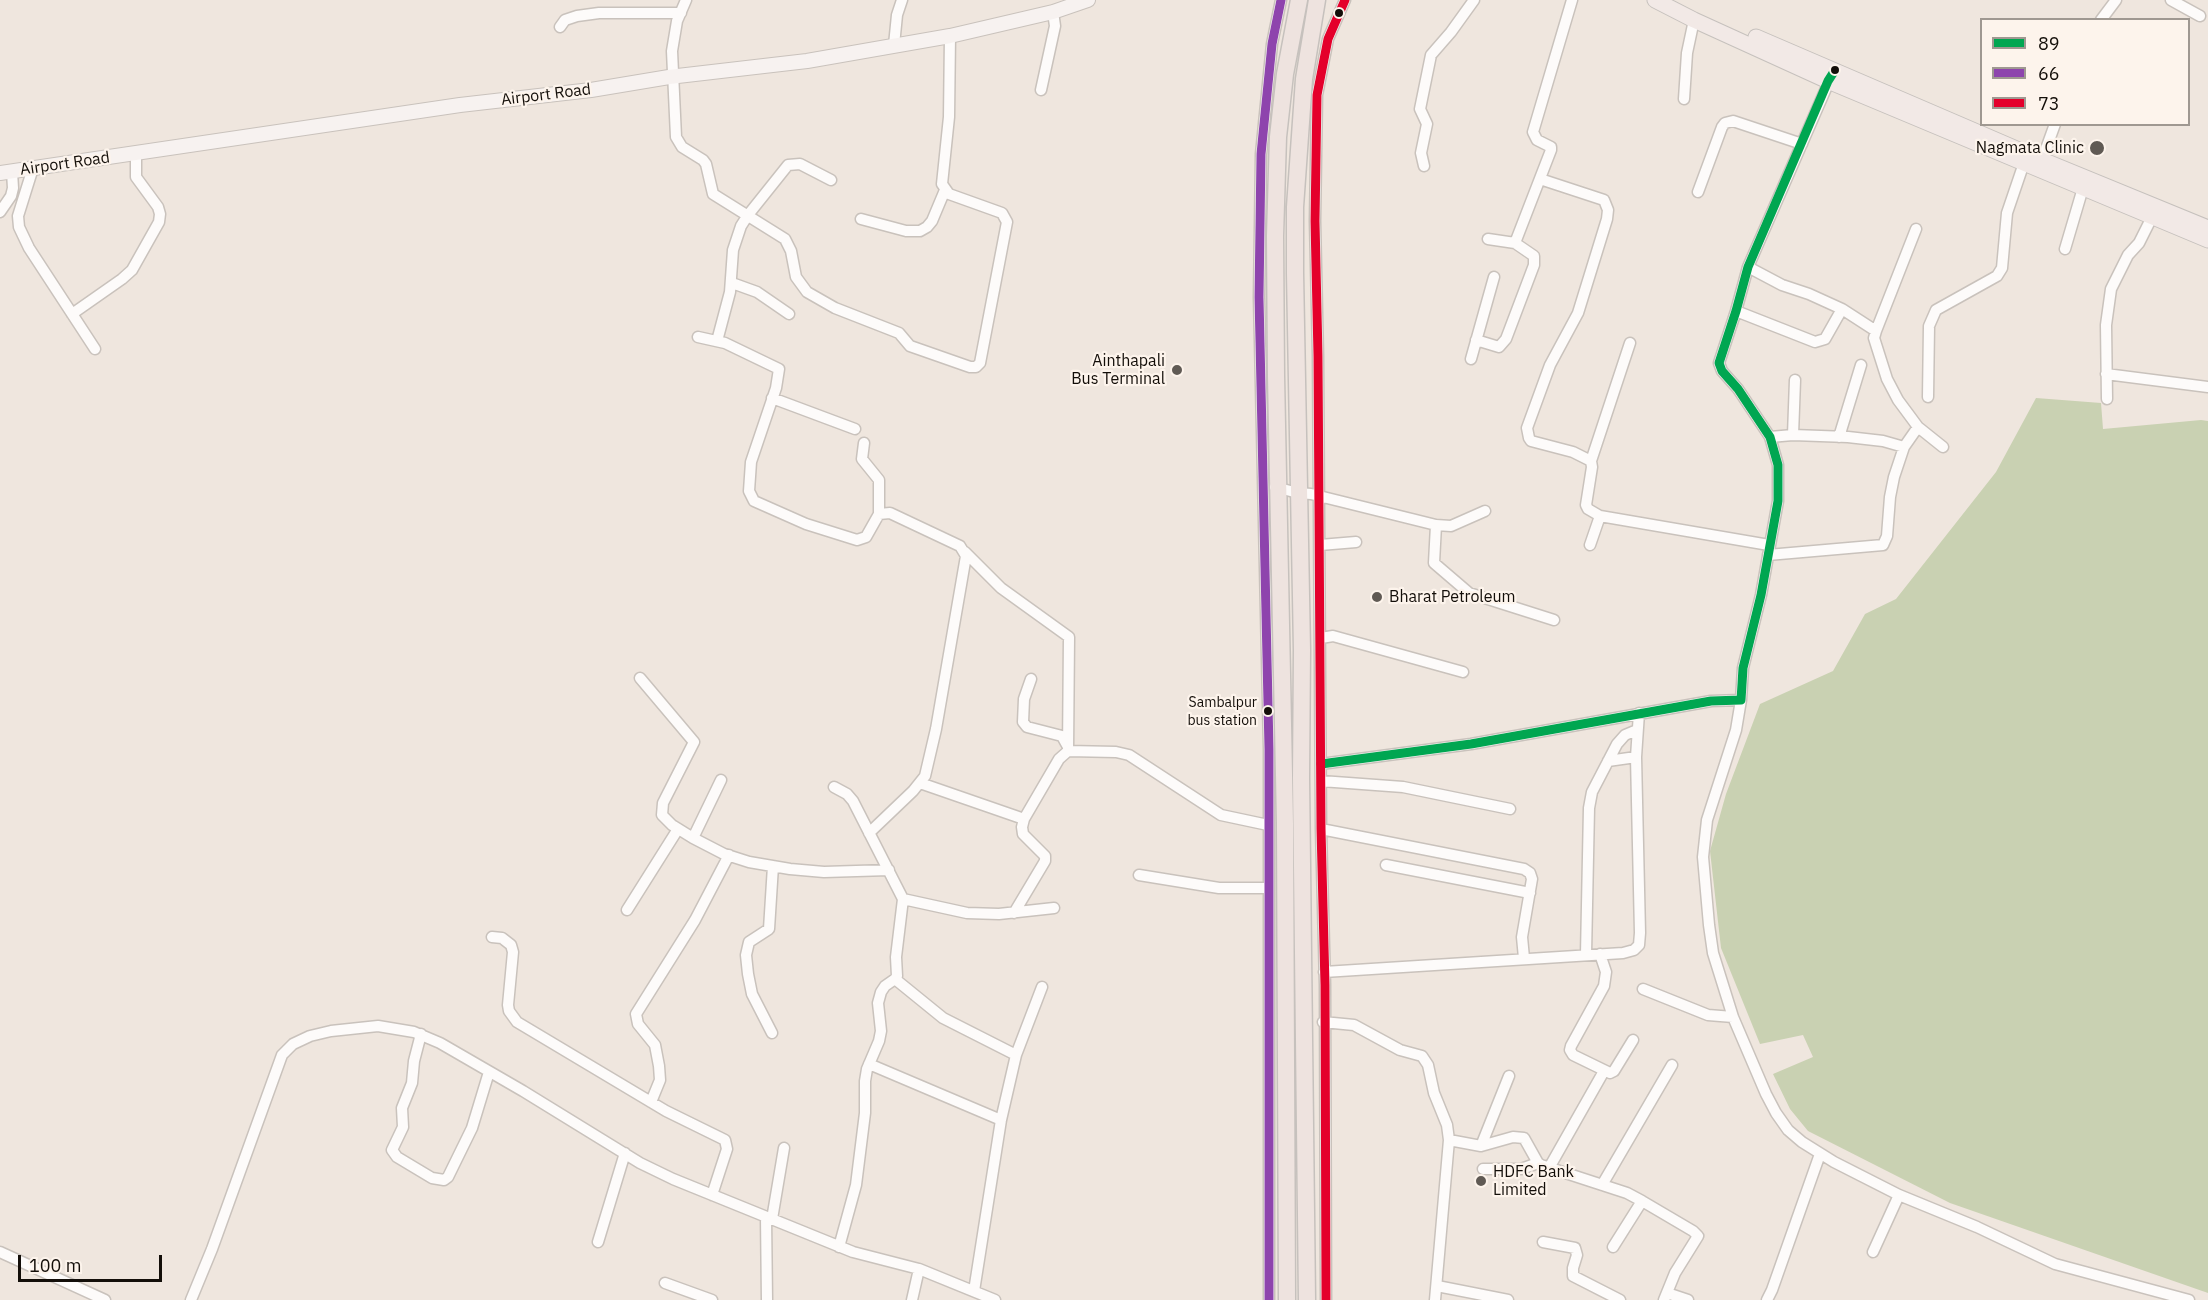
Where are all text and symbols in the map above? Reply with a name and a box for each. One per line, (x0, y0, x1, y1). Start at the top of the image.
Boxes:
unlabelled marker (1333, 7, 1345, 19)
legend (1980, 18, 2190, 126)
text: 89 (2038, 32, 2060, 55)
text: 66 (2038, 62, 2060, 85)
unlabelled marker (1829, 64, 1841, 76)
street label: Airport Road (500, 80, 592, 110)
text: 73 (2038, 92, 2060, 115)
place label: Nagmata Clinic (1976, 138, 2084, 158)
marker: Nagmata Clinic (2088, 139, 2106, 157)
street label: Airport Road (19, 148, 111, 180)
place label: Ainthapali Bus Terminal (1071, 351, 1165, 389)
marker: Ainthapali Bus Terminal (1170, 363, 1184, 377)
place label: Bharat Petroleum (1389, 587, 1516, 607)
marker: Bharat Petroleum (1370, 590, 1384, 604)
place label: Sambalpur bus station (1187, 695, 1257, 728)
marker: Sambalpur bus station (1262, 705, 1274, 717)
place label: HDFC Bank Limited (1493, 1162, 1574, 1200)
marker: HDFC Bank Limited (1474, 1174, 1488, 1188)
scale bar (21, 1243, 165, 1281)
text: 100 m (29, 1254, 81, 1277)

